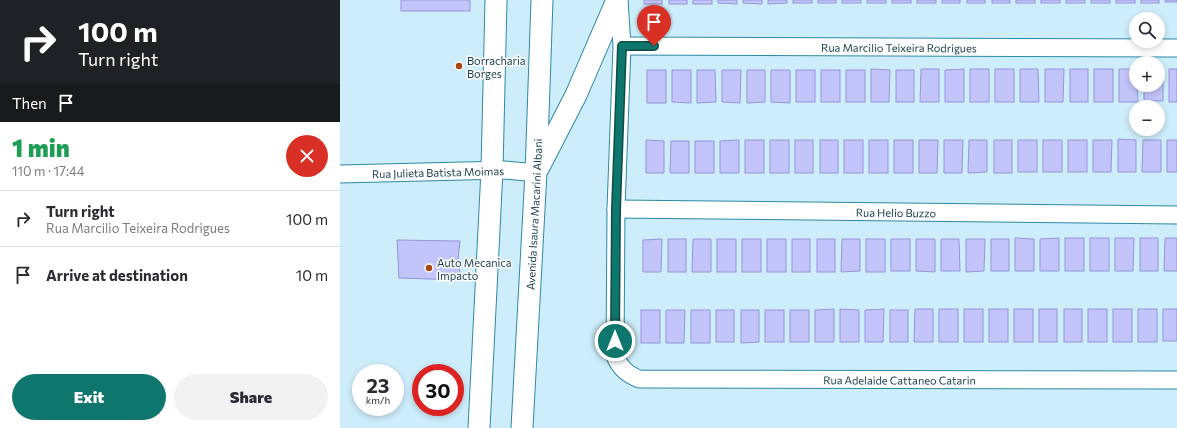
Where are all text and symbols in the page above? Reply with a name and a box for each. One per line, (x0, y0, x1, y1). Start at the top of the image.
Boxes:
pin (637, 5, 671, 46)
icon: arrive (643, 11, 665, 33)
map controls (1129, 12, 1165, 136)
button: search (1129, 12, 1165, 48)
text: 100 m (78, 14, 158, 48)
icon: right (12, 16, 64, 68)
street label: Rua Marcilio Teixeira Rodrigues (821, 40, 977, 54)
text: Turn right (78, 48, 158, 70)
place label: Borracharia Borges (467, 54, 526, 80)
button: + (1129, 56, 1165, 92)
marker: Borracharia Borges (454, 61, 464, 71)
icon: arrive (55, 92, 77, 114)
text: Then (12, 94, 47, 112)
button: − (1129, 100, 1165, 136)
text: 1 min (12, 133, 70, 162)
button: close (286, 135, 328, 177)
street label: Avenida Isaura Macarini Albani (523, 138, 544, 290)
text: 110 m · 17:44 (12, 163, 85, 179)
street label: Rua Julieta Batista Moimas (372, 164, 504, 180)
text: Turn right (46, 202, 115, 220)
street label: Rua Helio Buzzo (856, 205, 937, 219)
icon: right (12, 208, 34, 230)
text: 100 m (286, 210, 328, 228)
text: Rua Marcilio Teixeira Rodrigues (46, 220, 230, 236)
place label: Auto Mecanica Impacto (437, 256, 512, 282)
marker: Auto Mecanica Impacto (424, 263, 434, 273)
icon: arrive (12, 264, 34, 286)
text: Arrive at destination (46, 266, 188, 284)
text: 10 m (296, 266, 328, 284)
position arrow (594, 320, 636, 362)
speed limit sign: 30 (412, 364, 464, 416)
text: 23 (366, 373, 390, 397)
street label: Rua Adelaide Cattaneo Catarin (823, 373, 976, 386)
button: Exit (12, 374, 166, 420)
button: Share (174, 374, 328, 420)
text: km/h (366, 394, 390, 406)

